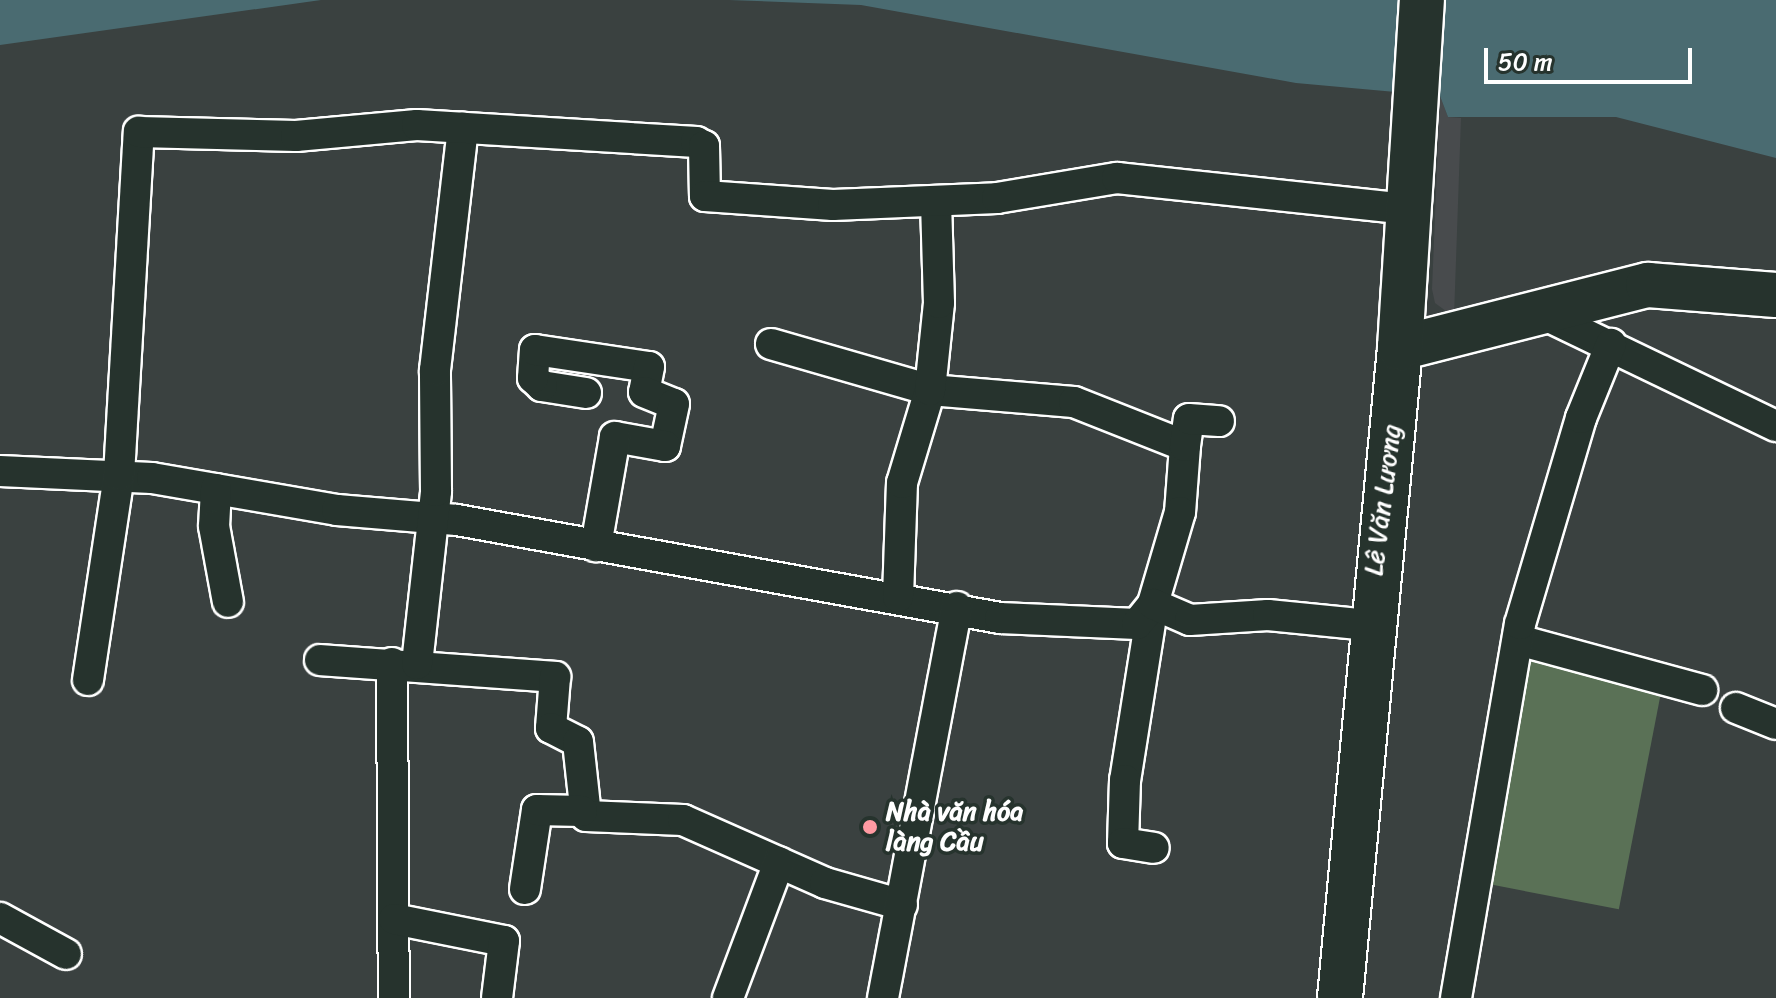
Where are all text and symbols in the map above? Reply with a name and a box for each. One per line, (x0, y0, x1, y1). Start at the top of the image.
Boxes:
scale bar (1488, 32, 1696, 82)
text: 50 m (1498, 41, 1553, 83)
street label: Lê Văn Lương (1358, 424, 1408, 576)
place label: Nhà văn hóa làng Cầu (886, 796, 1023, 858)
marker: Nhà văn hóa làng Cầu (861, 818, 879, 836)

